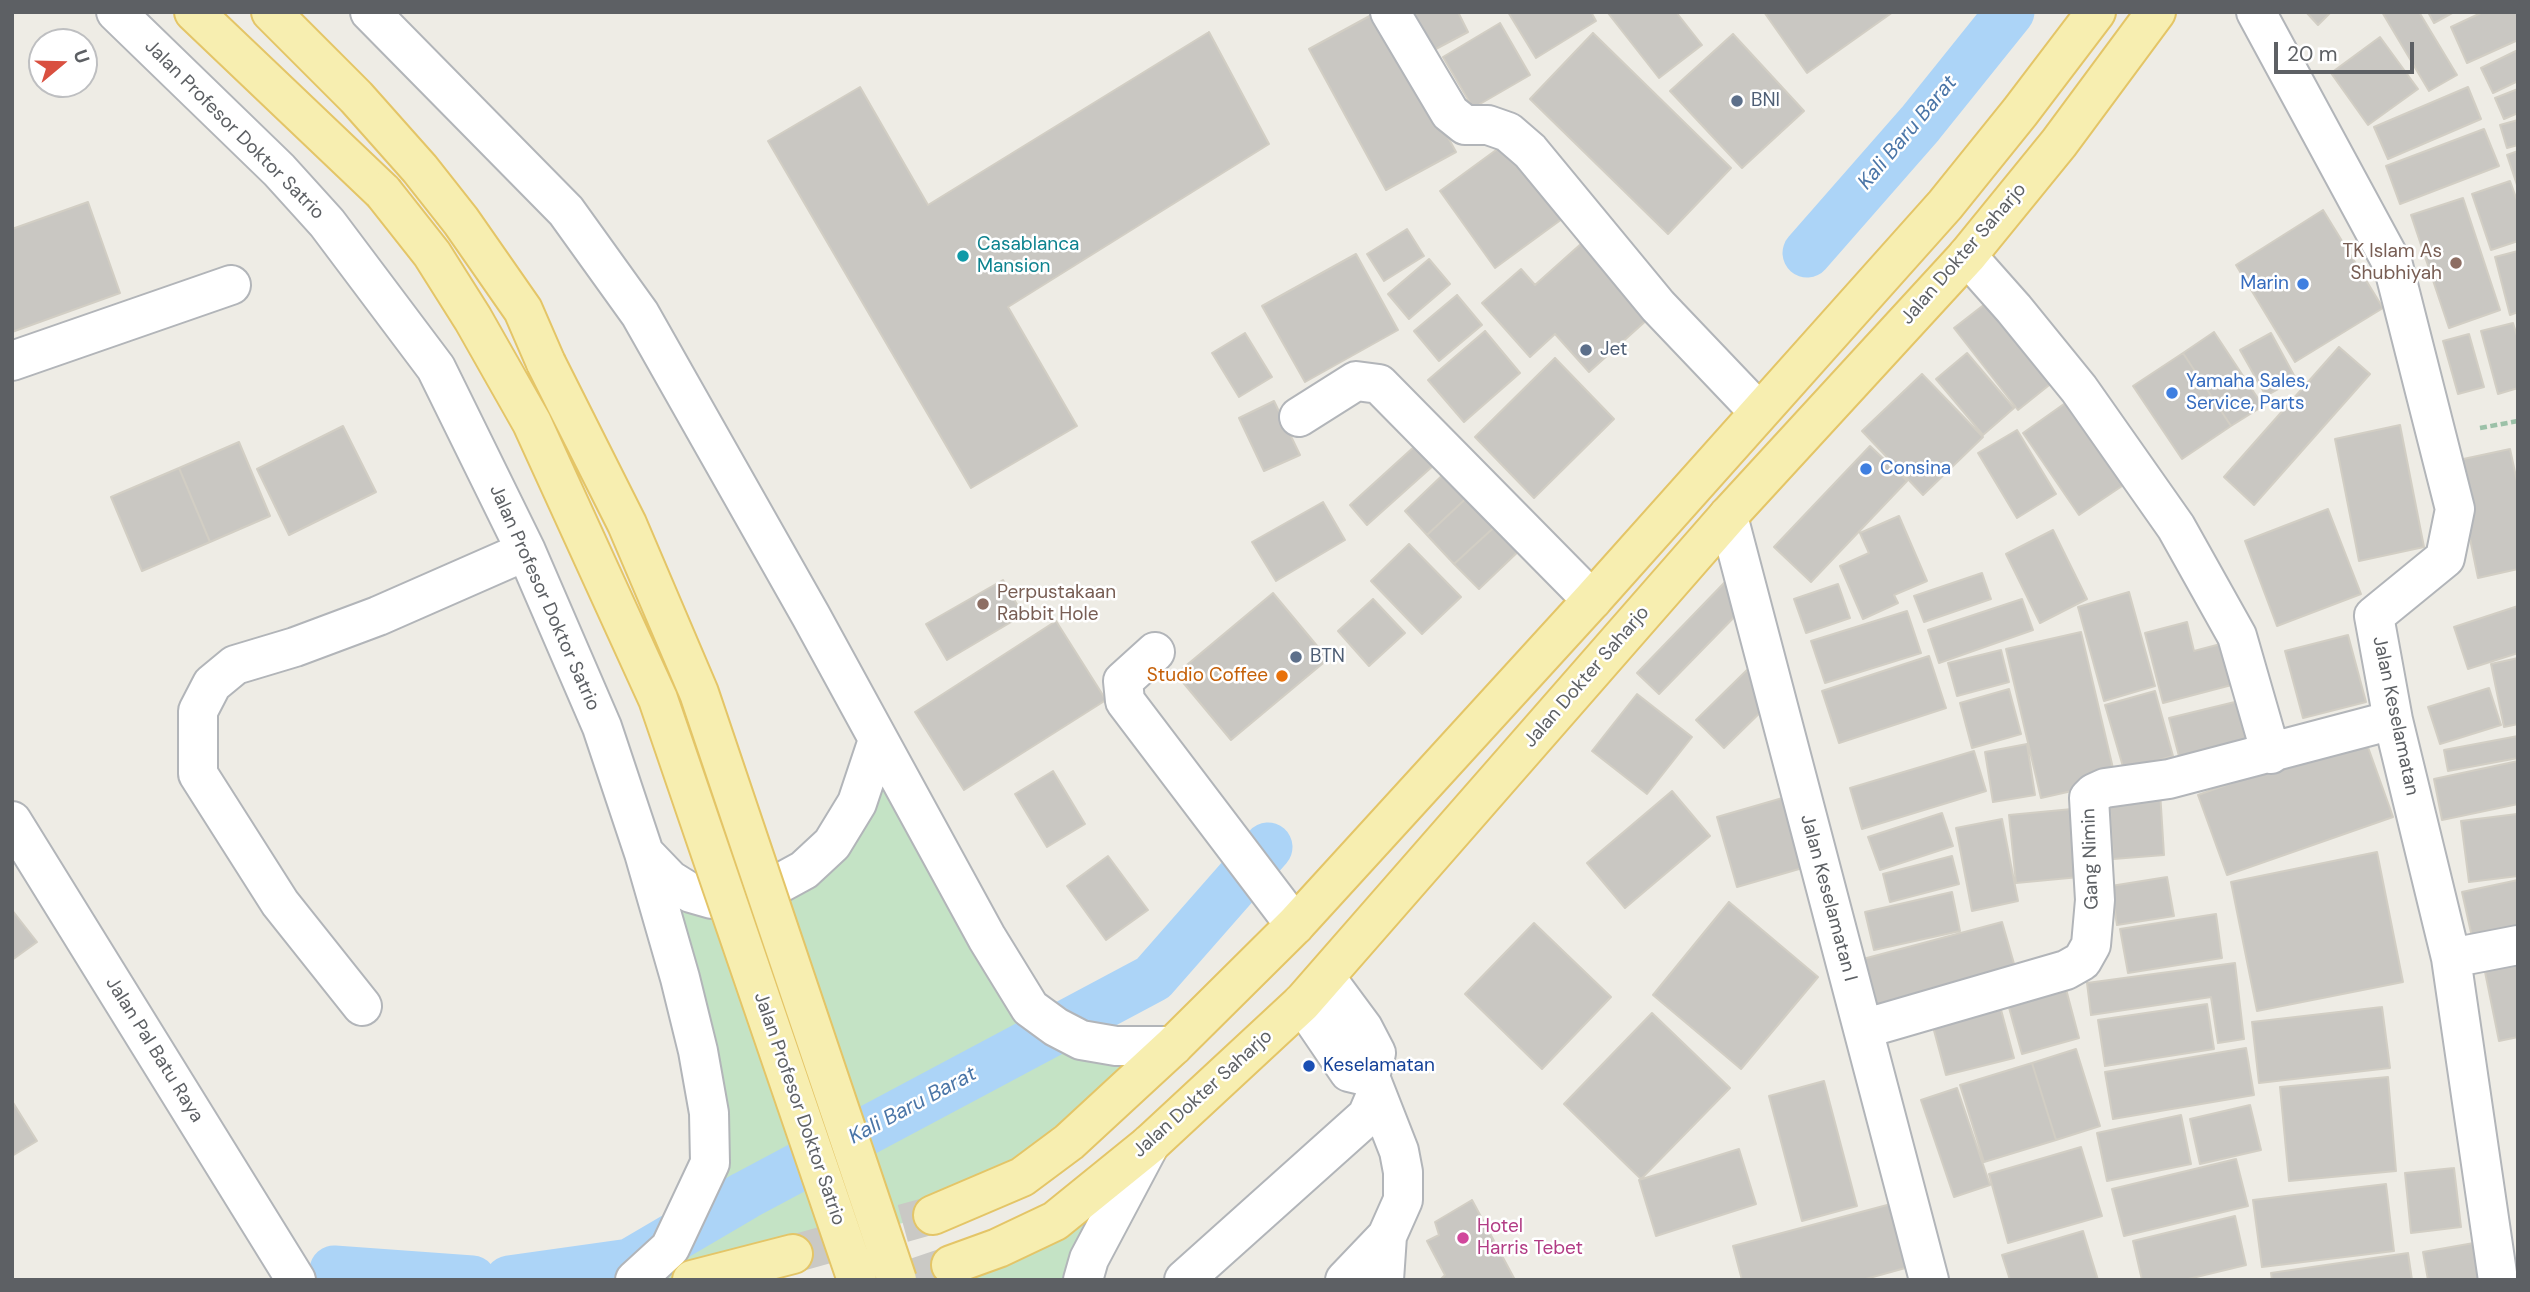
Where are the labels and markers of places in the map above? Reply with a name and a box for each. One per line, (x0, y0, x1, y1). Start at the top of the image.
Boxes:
place label: BNI (1751, 90, 1780, 112)
marker: BNI (1729, 93, 1745, 109)
place label: Casablanca Mansion (977, 234, 1079, 278)
place label: TK Islam As Shubhiyah (2342, 241, 2442, 285)
marker: Casablanca Mansion (955, 248, 971, 264)
marker: TK Islam As Shubhiyah (2448, 255, 2464, 271)
place label: Marin (2240, 273, 2289, 295)
marker: Marin (2295, 276, 2311, 292)
place label: Jet (1600, 339, 1627, 361)
marker: Jet (1578, 342, 1594, 358)
place label: Yamaha Sales, Service, Parts (2186, 371, 2309, 415)
marker: Yamaha Sales, Service, Parts (2164, 385, 2180, 401)
place label: Consina (1880, 458, 1951, 480)
marker: Consina (1858, 461, 1874, 477)
place label: Perpustakaan Rabbit Hole (997, 582, 1116, 626)
marker: Perpustakaan Rabbit Hole (975, 596, 991, 612)
place label: BTN (1310, 646, 1345, 668)
marker: BTN (1288, 649, 1304, 665)
place label: Studio Coffee (1147, 665, 1268, 687)
marker: Studio Coffee (1274, 668, 1290, 684)
place label: Keselamatan (1323, 1055, 1435, 1077)
marker: Keselamatan (1301, 1058, 1317, 1074)
place label: Hotel Harris Tebet (1477, 1216, 1583, 1260)
marker: Hotel Harris Tebet (1455, 1230, 1471, 1246)

